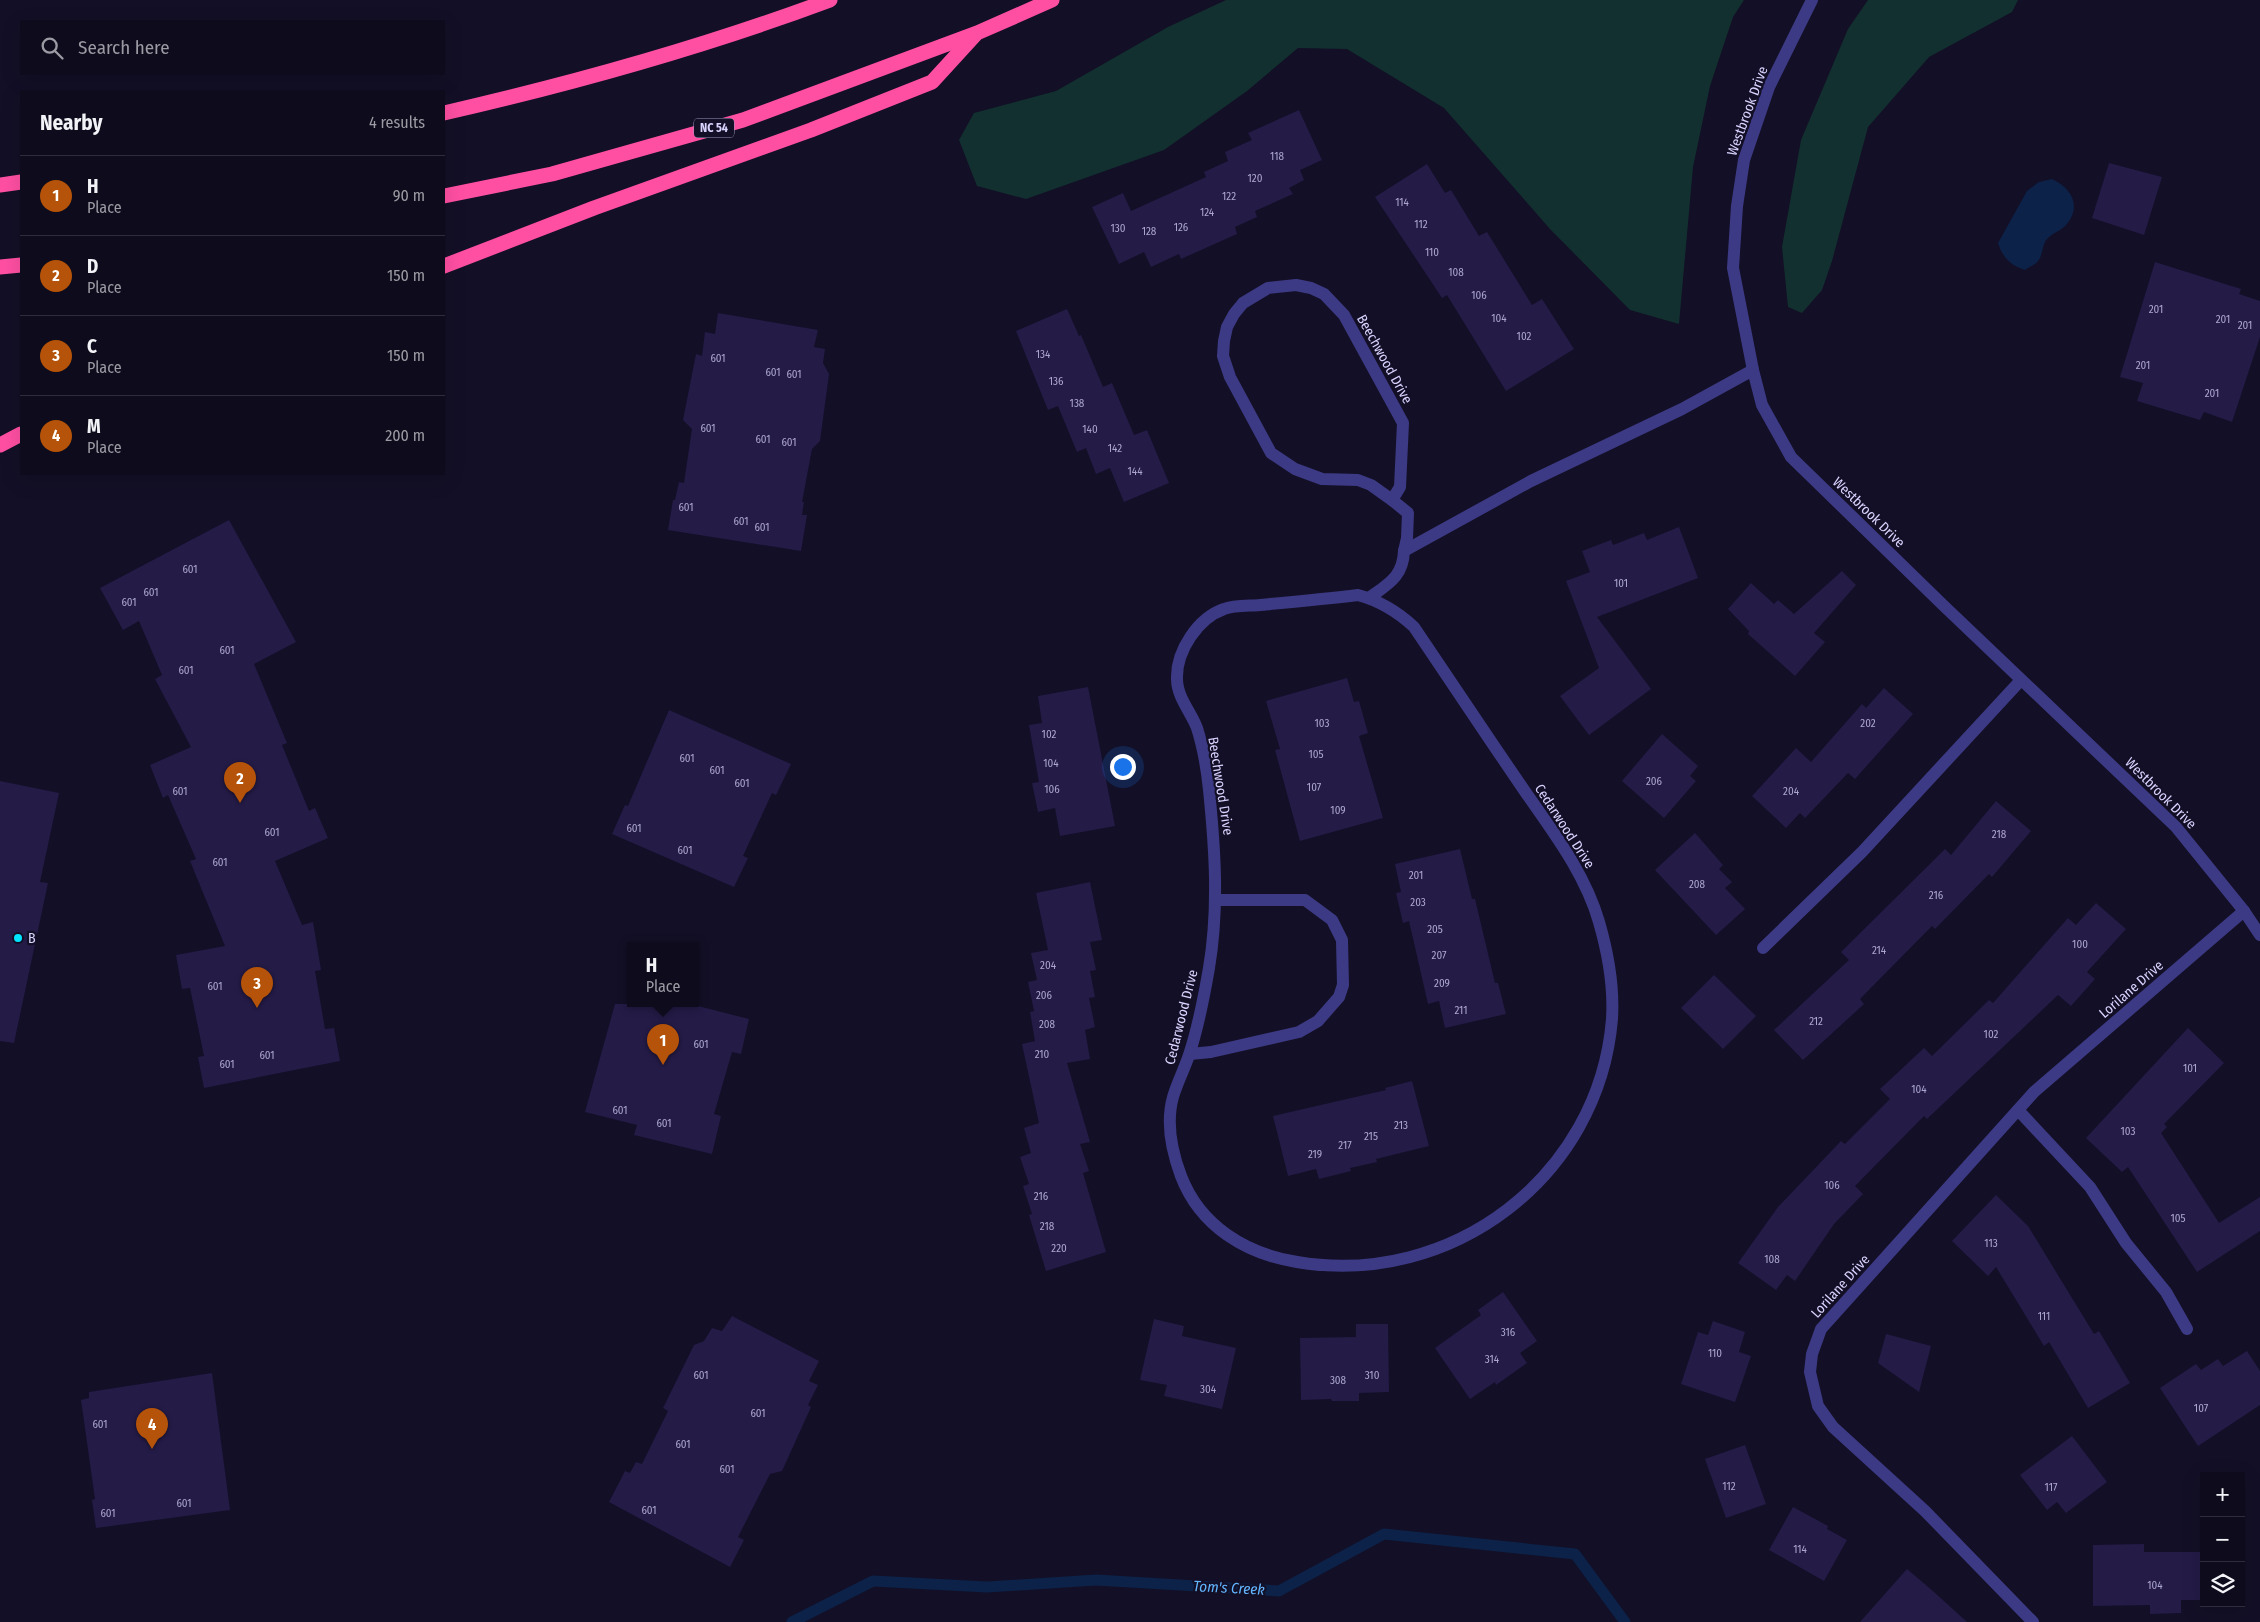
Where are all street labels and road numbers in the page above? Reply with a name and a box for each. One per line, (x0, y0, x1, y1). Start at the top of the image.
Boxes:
street label: Westbrook Drive (1723, 64, 1772, 158)
road number: NC 54 (694, 119, 734, 138)
street label: Beechwood Drive (1353, 312, 1416, 407)
street label: Westbrook Drive (1829, 474, 1908, 551)
street label: Beechwood Drive (1204, 736, 1237, 836)
street label: Westbrook Drive (2121, 754, 2200, 833)
street label: Cedarwood Drive (1531, 781, 1598, 872)
street label: Lorilane Drive (2096, 957, 2167, 1022)
street label: Cedarwood Drive (1161, 968, 1202, 1066)
street label: Lorilane Drive (1807, 1251, 1873, 1322)

